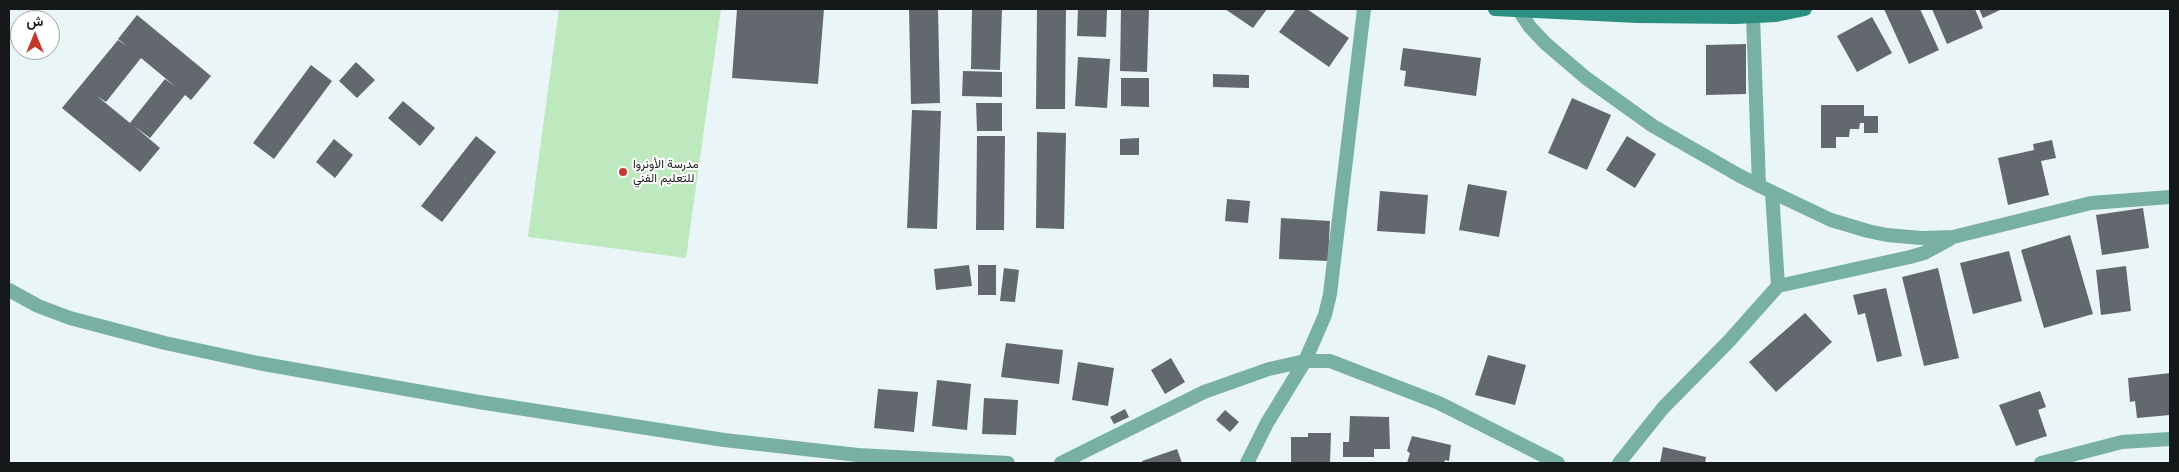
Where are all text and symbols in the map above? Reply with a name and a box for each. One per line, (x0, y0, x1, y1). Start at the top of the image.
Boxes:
north arrow (10, 10, 60, 60)
text: ش (27, 11, 43, 30)
place label: مدرسة الأونروا للتعليم الفني (633, 158, 699, 186)
marker: مدرسة الأونروا للتعليم الفني (617, 166, 629, 178)

